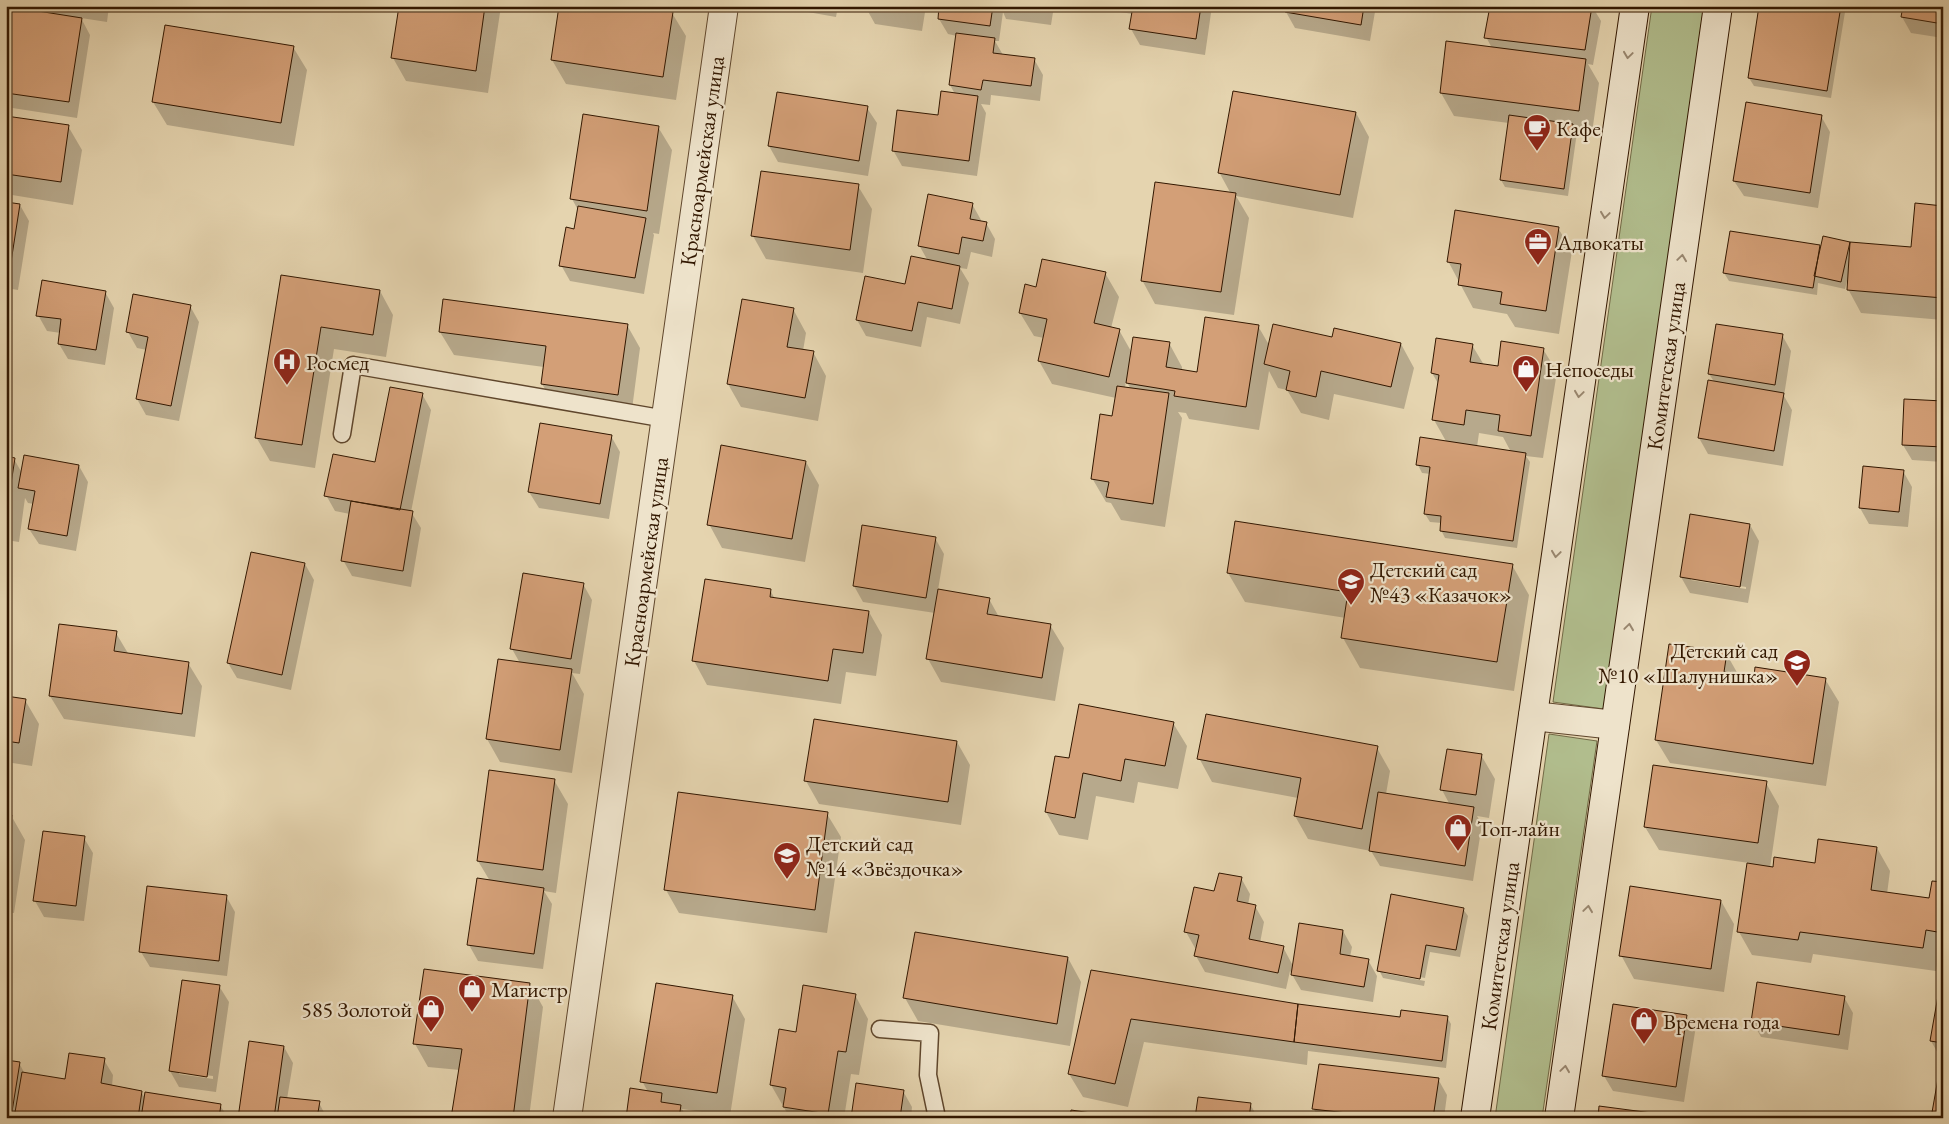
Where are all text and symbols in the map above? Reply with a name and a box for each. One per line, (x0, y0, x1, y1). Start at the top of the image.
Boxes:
one-way arrow (1623, 51, 1634, 59)
street label: Красноармейская улица (673, 54, 731, 268)
cafe icon: Кафе (1522, 113, 1552, 152)
place label: Кафе (1556, 114, 1601, 143)
one-way arrow (1600, 212, 1611, 220)
office icon: Адвокаты (1523, 227, 1553, 266)
place label: Адвокаты (1556, 228, 1644, 257)
one-way arrow (1676, 253, 1687, 261)
street label: Комитетская улица (1640, 280, 1692, 452)
hospital icon: Росмед (272, 347, 302, 386)
place label: Росмед (306, 348, 369, 377)
shop icon: Непоседы (1511, 354, 1541, 393)
place label: Непоседы (1545, 355, 1634, 384)
one-way arrow (1574, 390, 1585, 398)
street label: Красноармейская улица (617, 455, 675, 669)
one-way arrow (1551, 551, 1562, 559)
place label: Детский сад №43 «Казачок» (1370, 555, 1512, 609)
school or university icon: Детский сад №43 «Казачок» (1336, 567, 1366, 606)
one-way arrow (1623, 622, 1634, 630)
place label: Детский сад №10 «Шалунишка» (1598, 636, 1778, 690)
school or university icon: Детский сад №10 «Шалунишка» (1782, 648, 1812, 687)
shop icon: Топ-лайн (1443, 813, 1473, 852)
place label: Топ-лайн (1477, 814, 1560, 843)
place label: Детский сад №14 «Звёздочка» (806, 829, 964, 883)
school or university icon: Детский сад №14 «Звёздочка» (772, 841, 802, 880)
street label: Комитетская улица (1474, 860, 1526, 1032)
one-way arrow (1583, 904, 1593, 913)
shop icon: Магистр (457, 974, 487, 1013)
place label: Магистр (491, 975, 568, 1004)
shop icon: 585 Золотой (416, 994, 446, 1033)
place label: 585 Золотой (301, 995, 412, 1024)
shop icon: Времена года (1629, 1006, 1659, 1045)
place label: Времена года (1663, 1007, 1780, 1036)
one-way arrow (1560, 1065, 1570, 1074)

